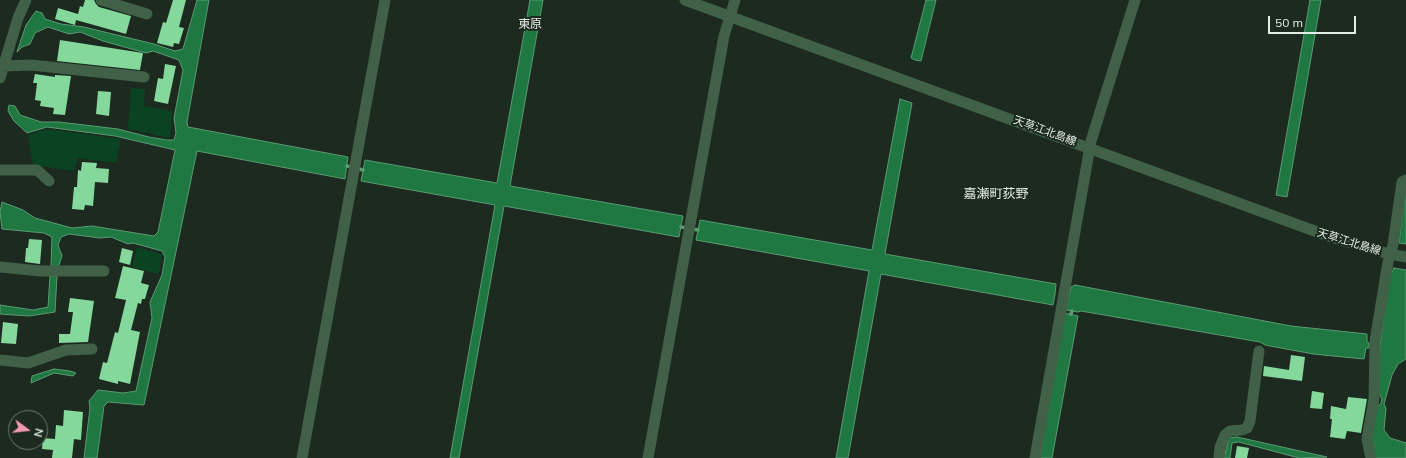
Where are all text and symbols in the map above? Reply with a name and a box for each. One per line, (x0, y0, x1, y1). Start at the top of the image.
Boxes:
scale bar (1270, 8, 1358, 34)
text: 50 m (1275, 15, 1303, 30)
district label: 東原 (518, 17, 542, 31)
street label: 天草江北島線 (1012, 114, 1078, 148)
district label: 嘉瀬町荻野 (964, 186, 1028, 202)
street label: 天草江北島線 (1316, 226, 1382, 258)
north arrow (8, 410, 48, 450)
text: N (31, 427, 46, 439)

